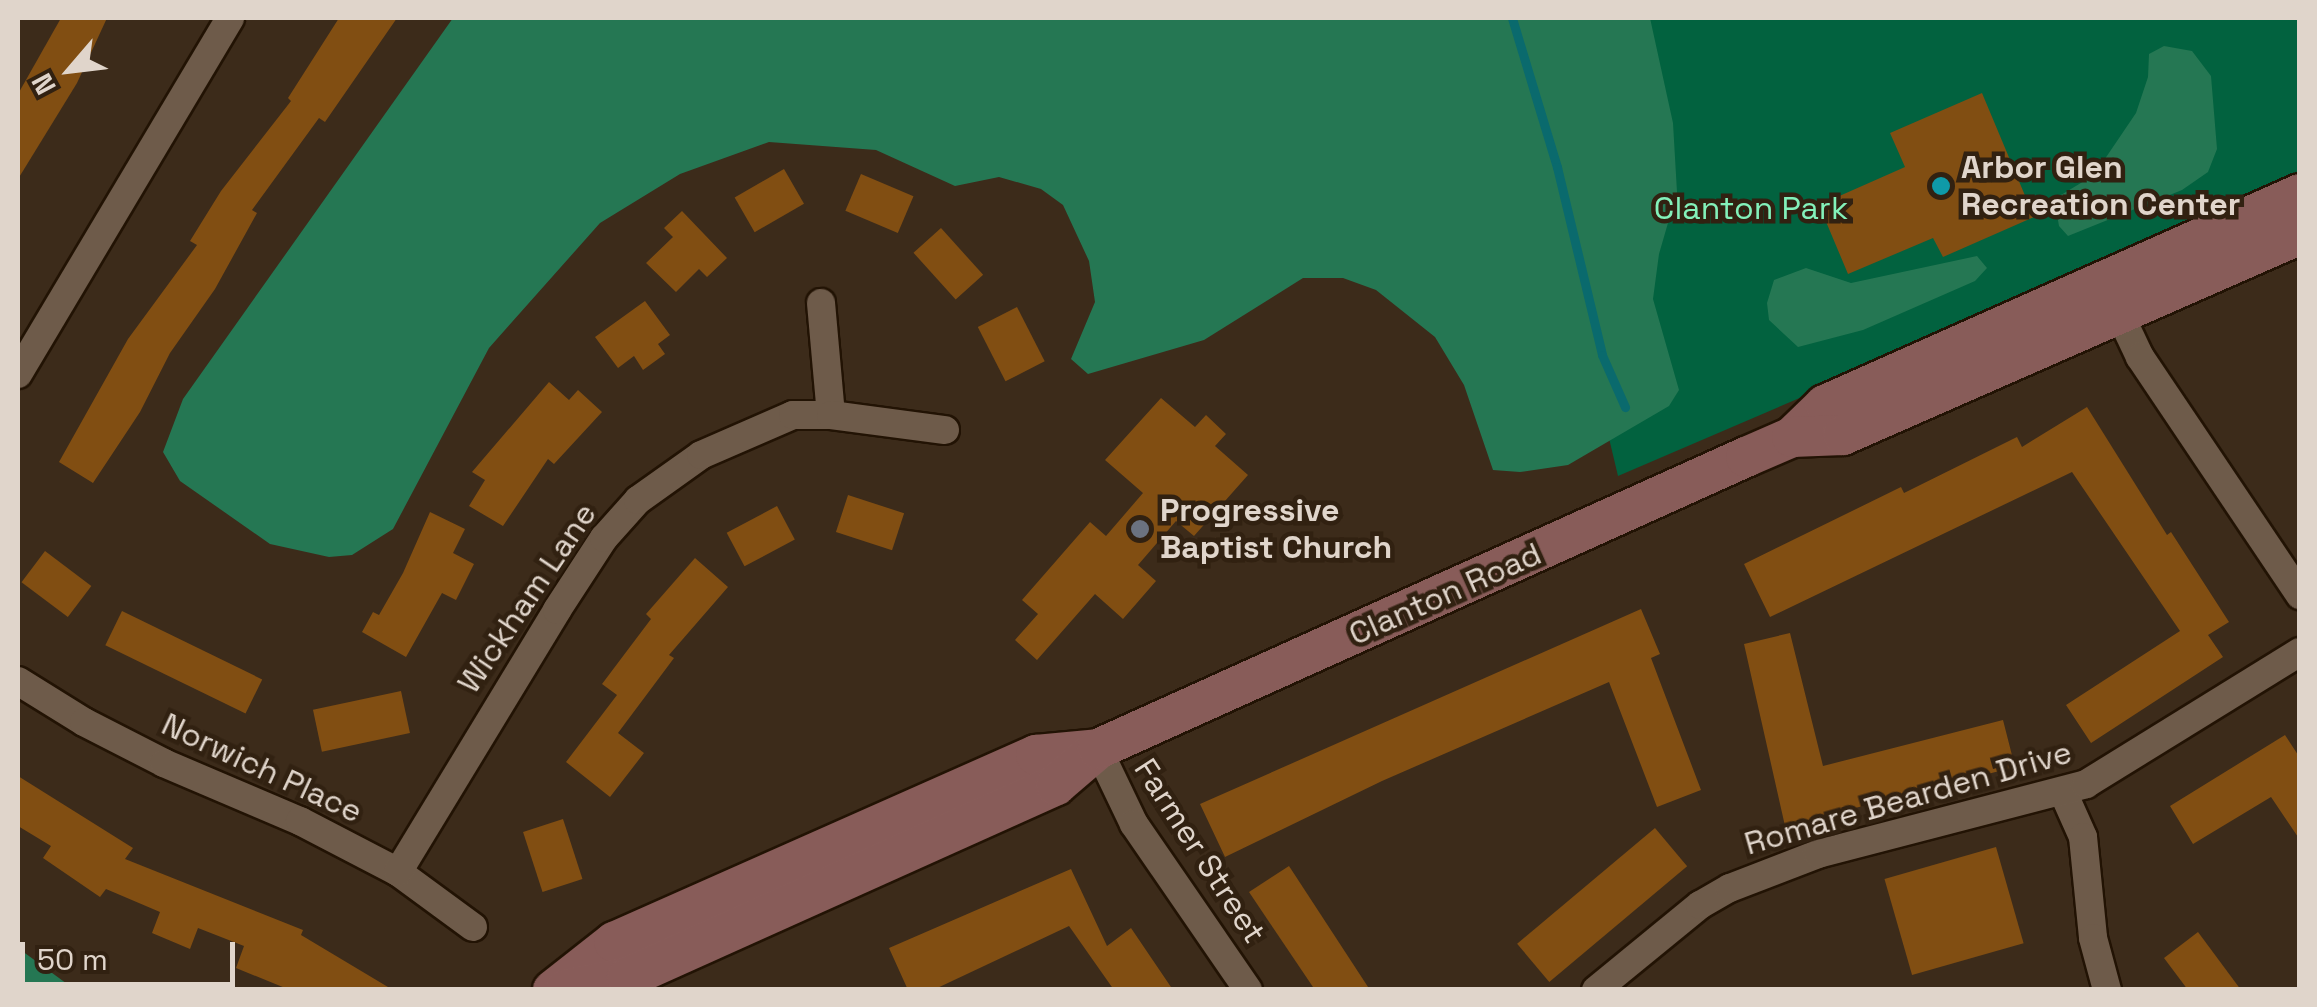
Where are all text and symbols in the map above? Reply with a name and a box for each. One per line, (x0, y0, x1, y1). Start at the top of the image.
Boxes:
north arrow (20, 20, 120, 120)
text: N (23, 67, 64, 101)
place label: Arbor Glen Recreation Center (1961, 149, 2240, 224)
marker: Arbor Glen Recreation Center (1930, 175, 1952, 197)
park label: Clanton Park (1654, 189, 1848, 227)
place label: Progressive Baptist Church (1160, 492, 1392, 567)
street label: Wickham Lane (449, 496, 605, 700)
marker: Progressive Baptist Church (1129, 518, 1151, 540)
street label: Clanton Road (1343, 535, 1547, 653)
street label: Norwich Place (156, 705, 368, 831)
street label: Romare Bearden Drive (1740, 733, 2076, 863)
street label: Farmer Street (1126, 752, 1274, 950)
scale bar (25, 922, 240, 984)
text: 50 m (37, 940, 108, 979)

